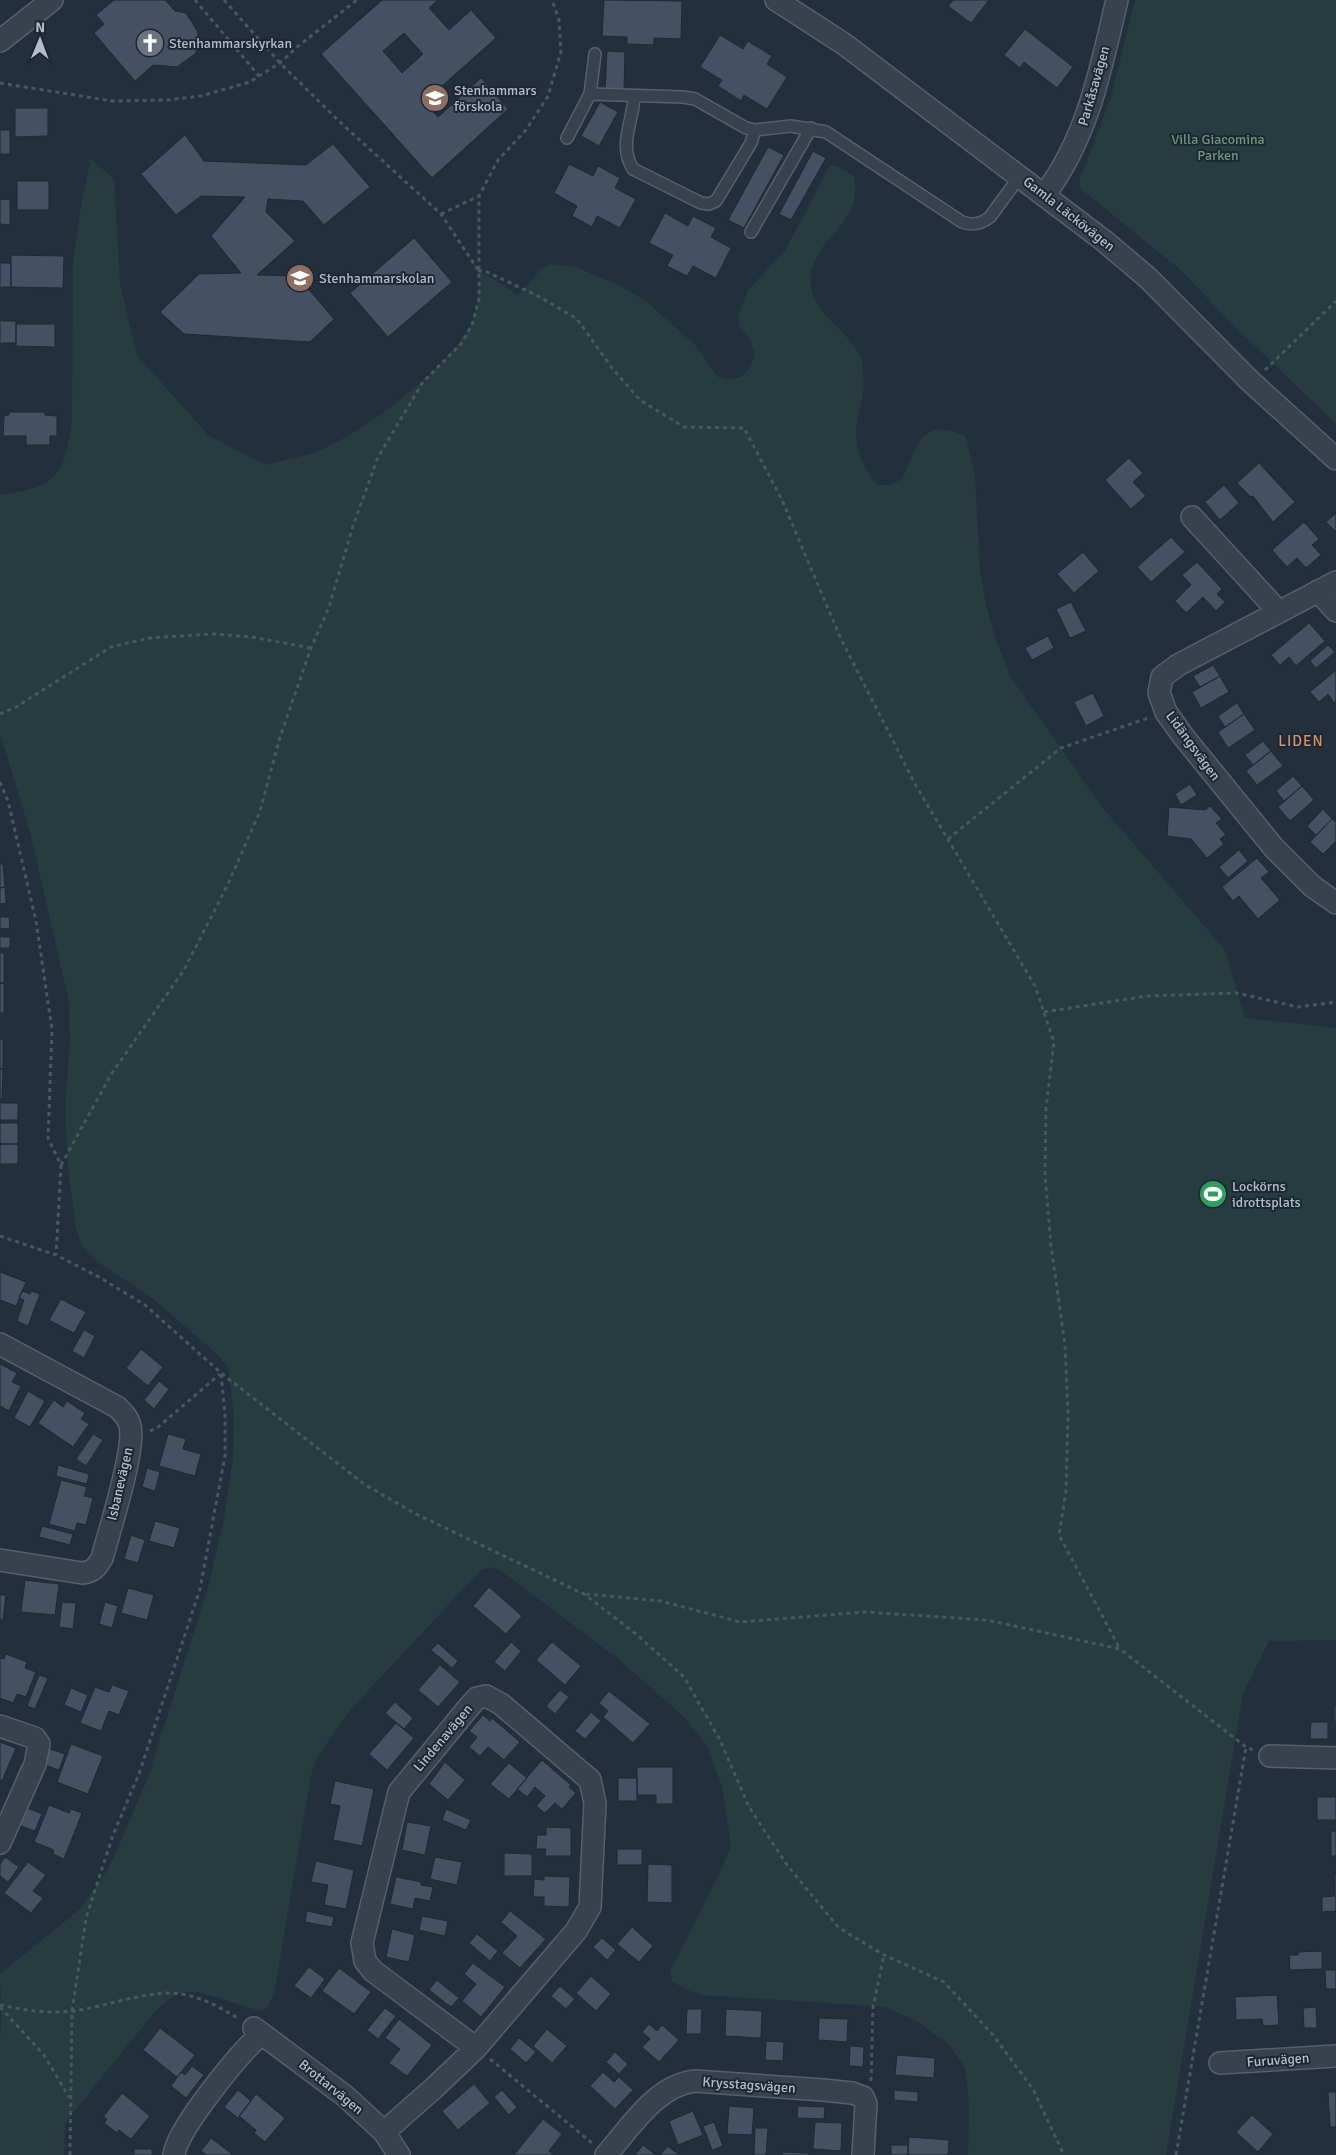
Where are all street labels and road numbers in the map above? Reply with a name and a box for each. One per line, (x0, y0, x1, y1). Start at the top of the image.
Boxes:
street label: Parkåsavägen (1074, 44, 1114, 128)
street label: Gamla Läckövägen (1020, 173, 1118, 255)
street label: Lidängsvägen (1162, 708, 1224, 784)
street label: Isbanevägen (103, 1446, 137, 1522)
street label: Lindenavägen (410, 1701, 476, 1775)
street label: Furuvägen (1246, 2049, 1310, 2071)
street label: Brottarvägen (295, 2056, 367, 2118)
street label: Krysstagsvägen (702, 2073, 796, 2097)

